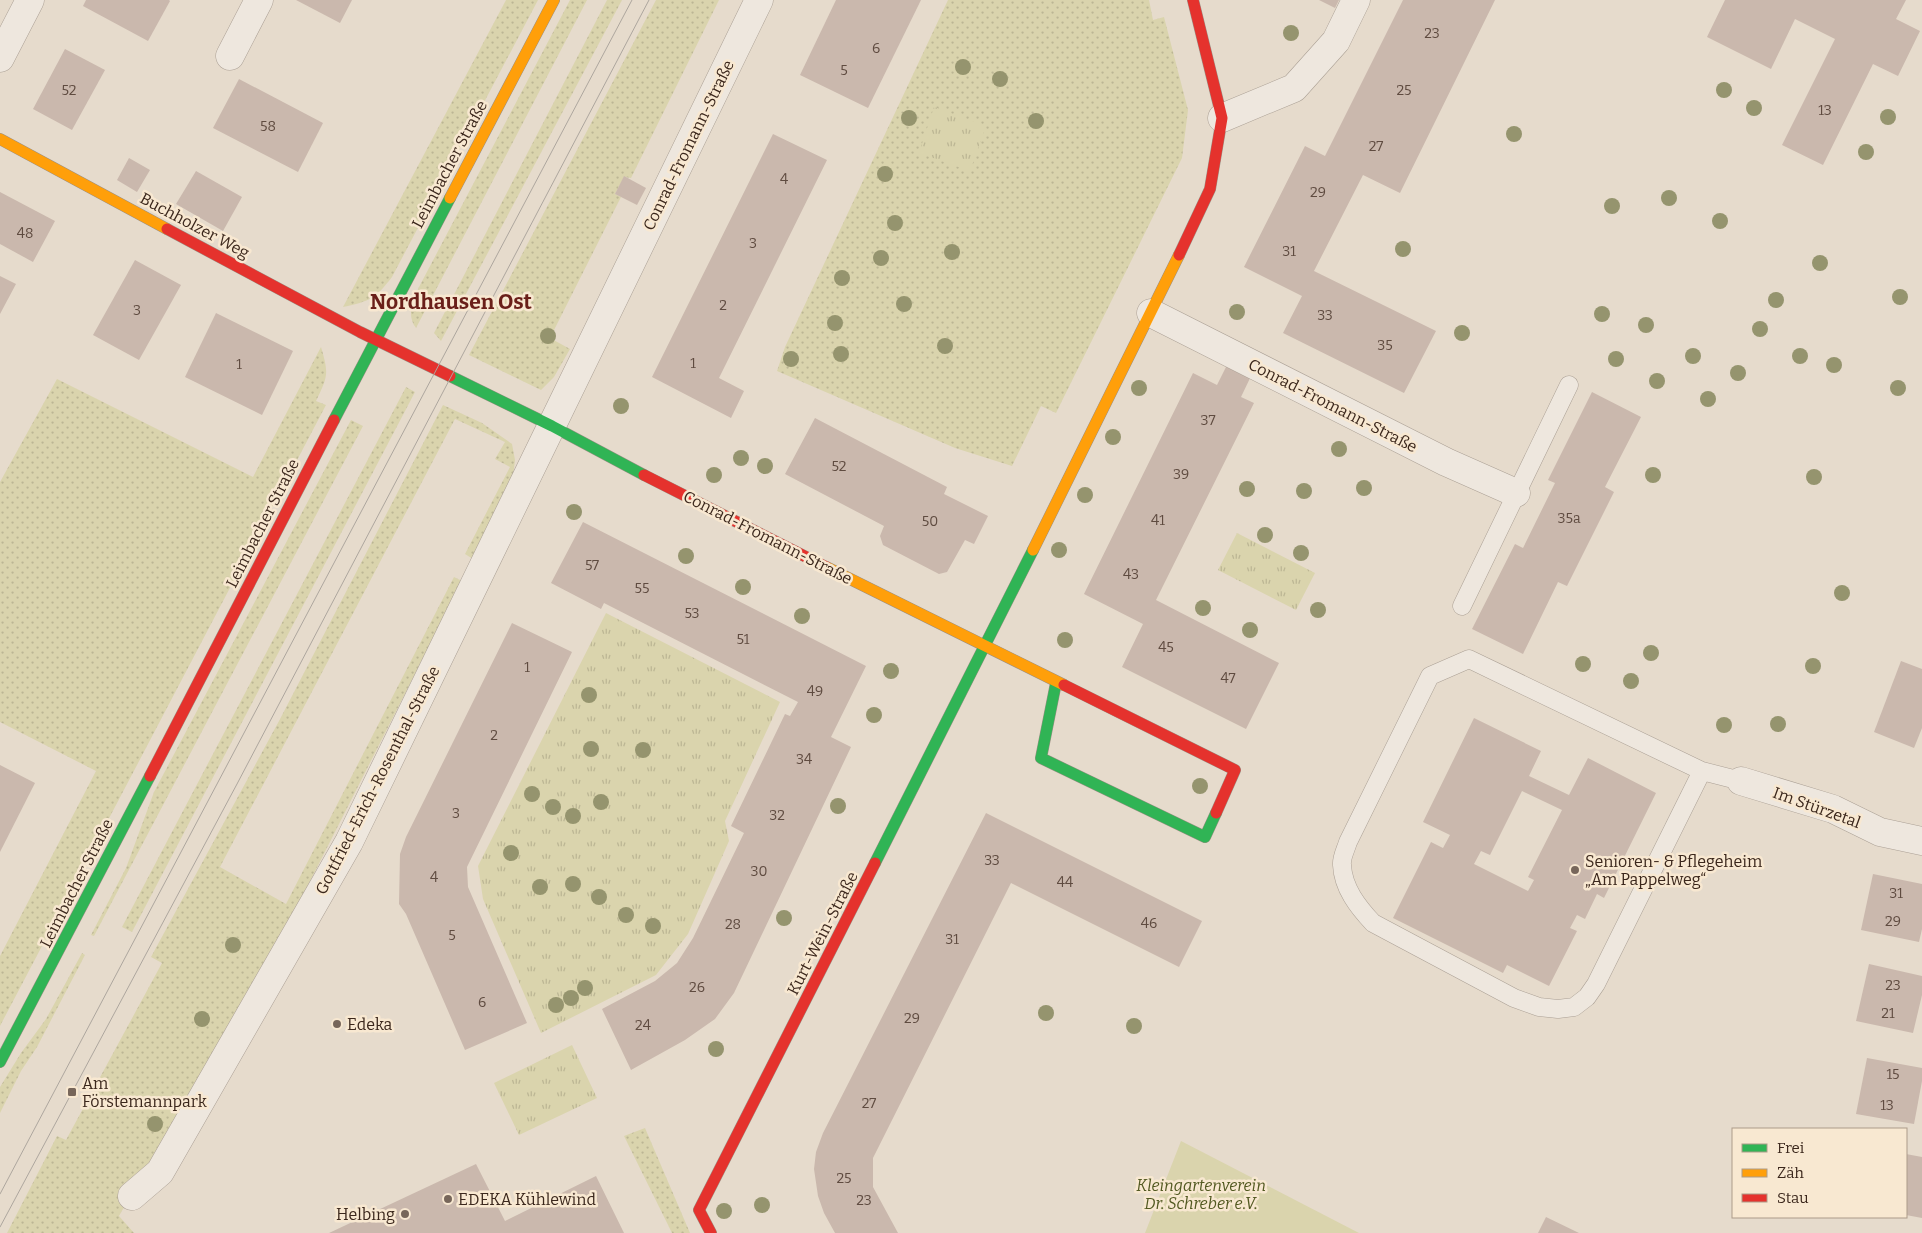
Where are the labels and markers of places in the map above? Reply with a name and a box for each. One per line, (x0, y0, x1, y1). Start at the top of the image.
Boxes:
place label: Senioren- & Pflegeheim „Am Pappelweg“ (1585, 852, 1762, 889)
marker: Senioren- & Pflegeheim „Am Pappelweg“ (1569, 864, 1581, 876)
place label: Edeka (347, 1015, 393, 1034)
marker: Edeka (331, 1018, 343, 1030)
place label: Am Förstemannpark (82, 1074, 207, 1111)
marker: Am Förstemannpark (66, 1086, 78, 1098)
place label: EDEKA Kühlewind (458, 1190, 596, 1209)
marker: EDEKA Kühlewind (442, 1193, 454, 1205)
place label: Helbing (336, 1205, 395, 1224)
marker: Helbing (399, 1208, 411, 1220)

